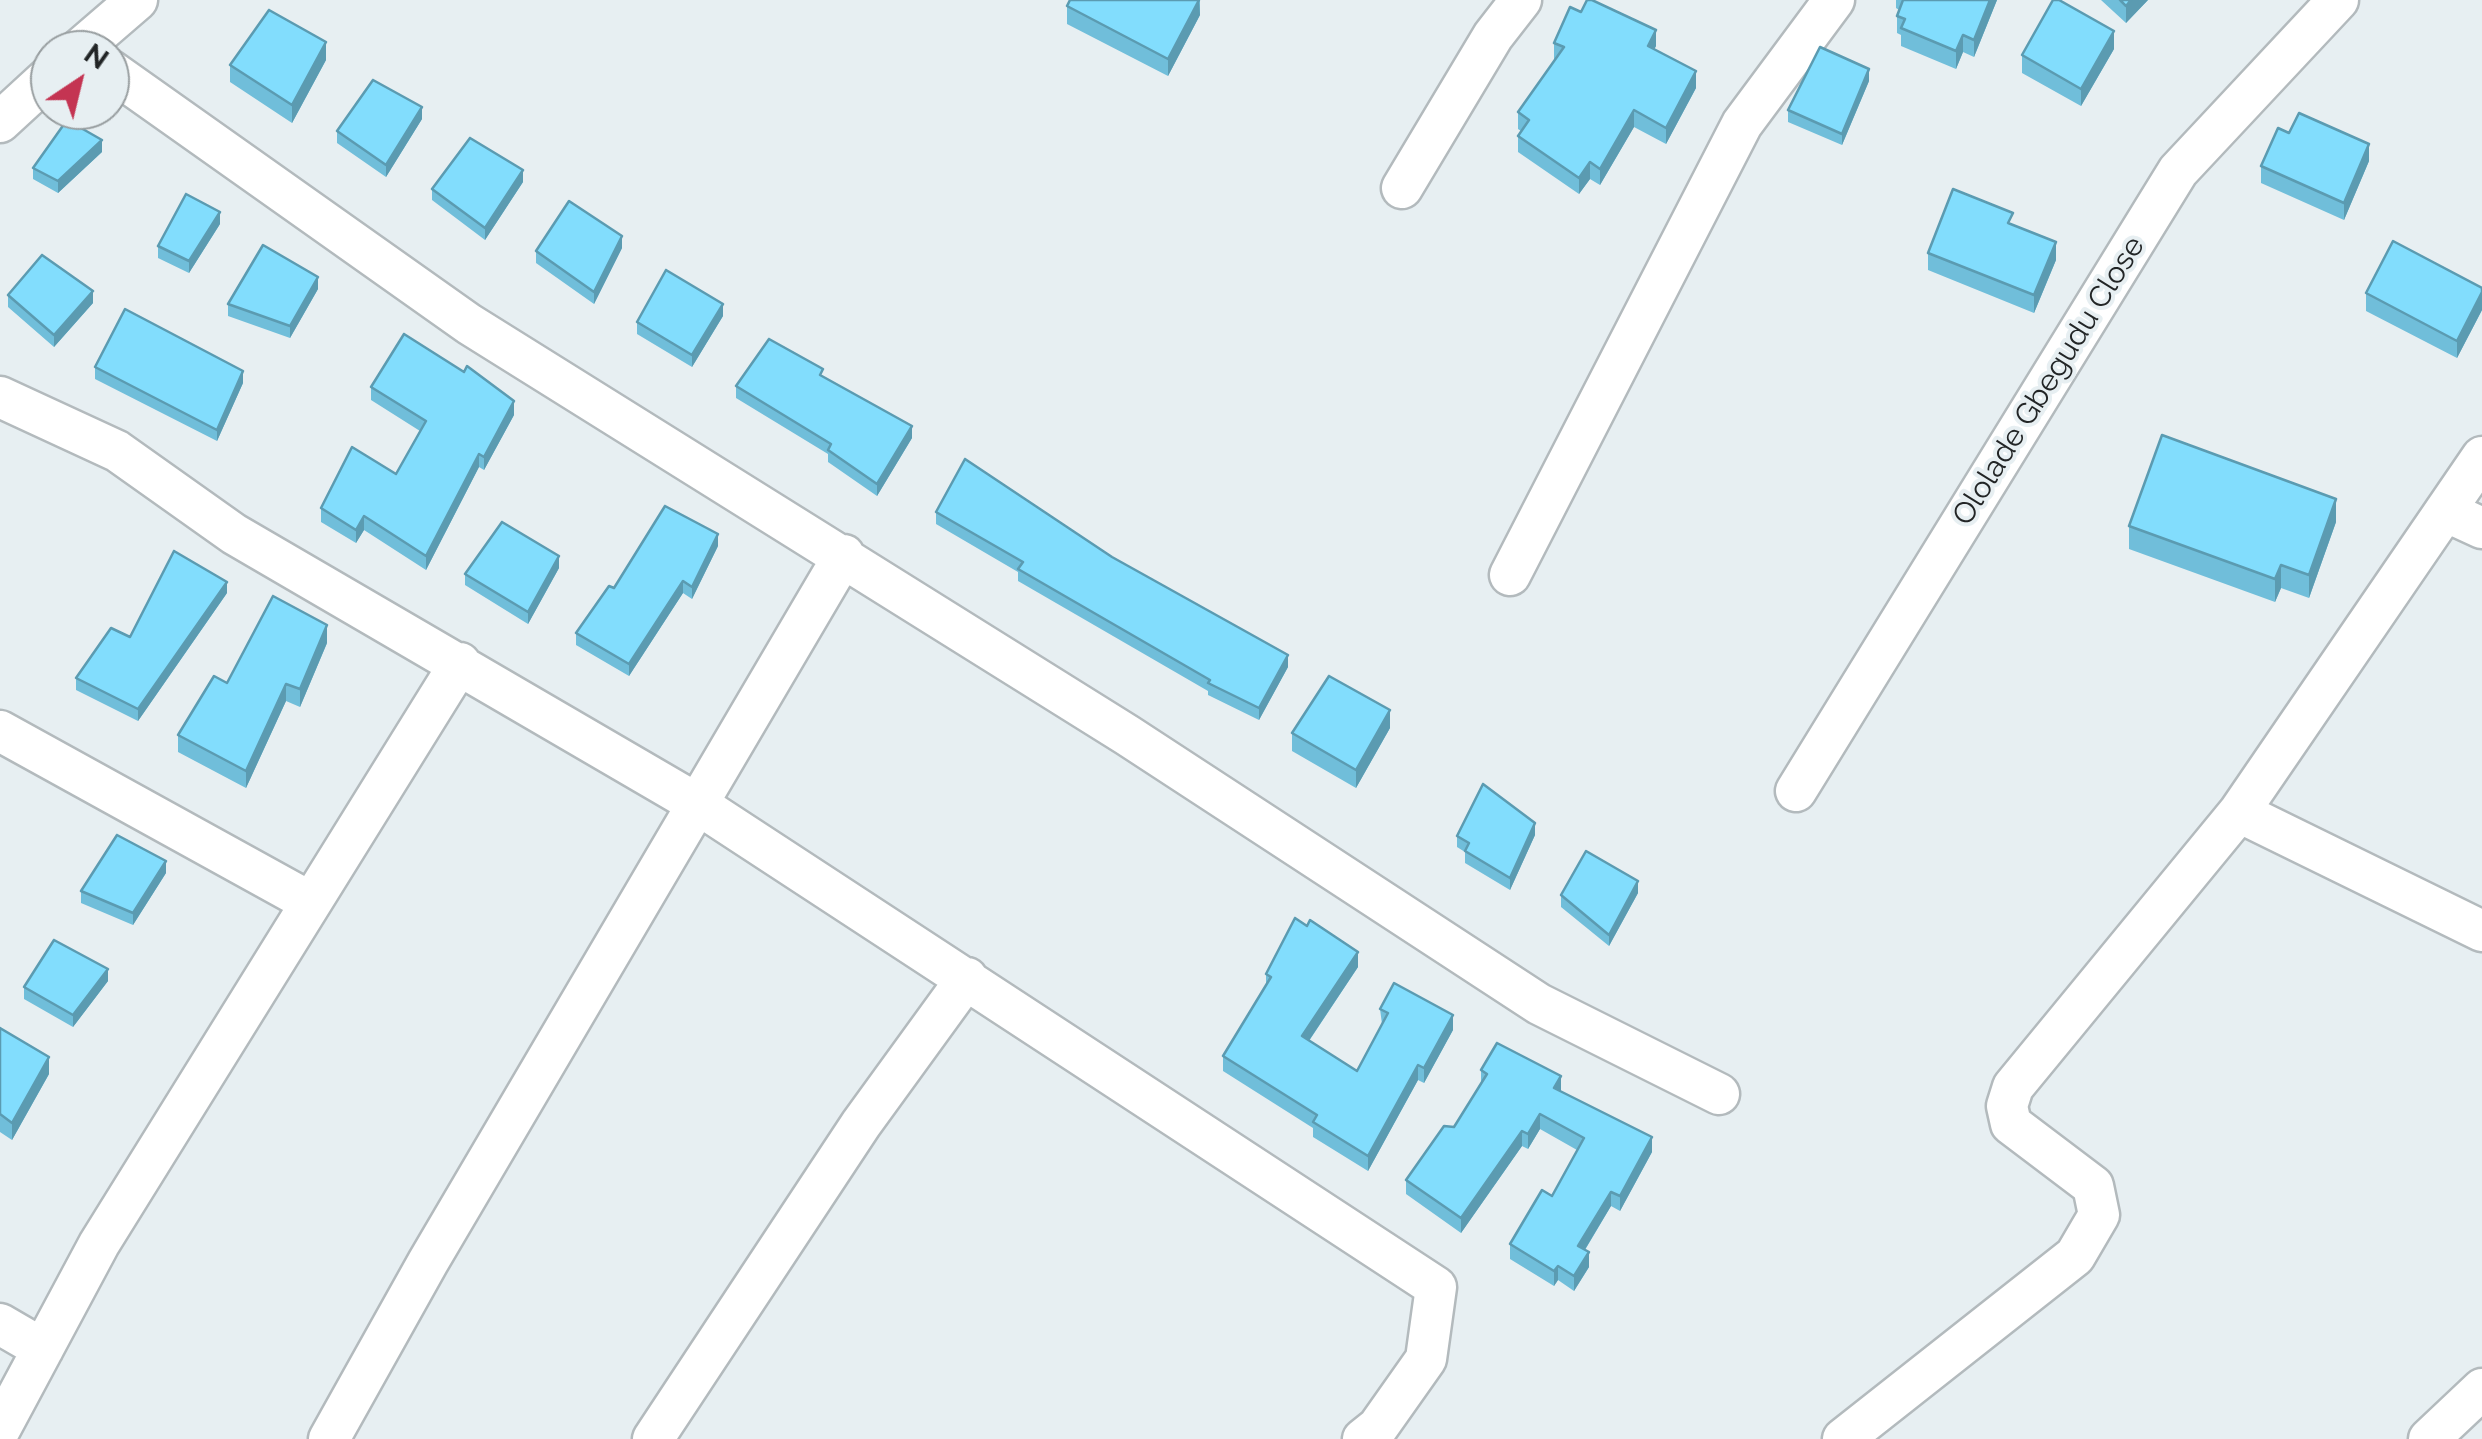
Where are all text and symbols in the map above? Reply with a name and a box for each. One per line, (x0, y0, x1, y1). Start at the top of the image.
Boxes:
north arrow (30, 30, 130, 130)
text: N (78, 37, 115, 76)
street label: Ololade Gbegudu Close (1945, 230, 2153, 532)

